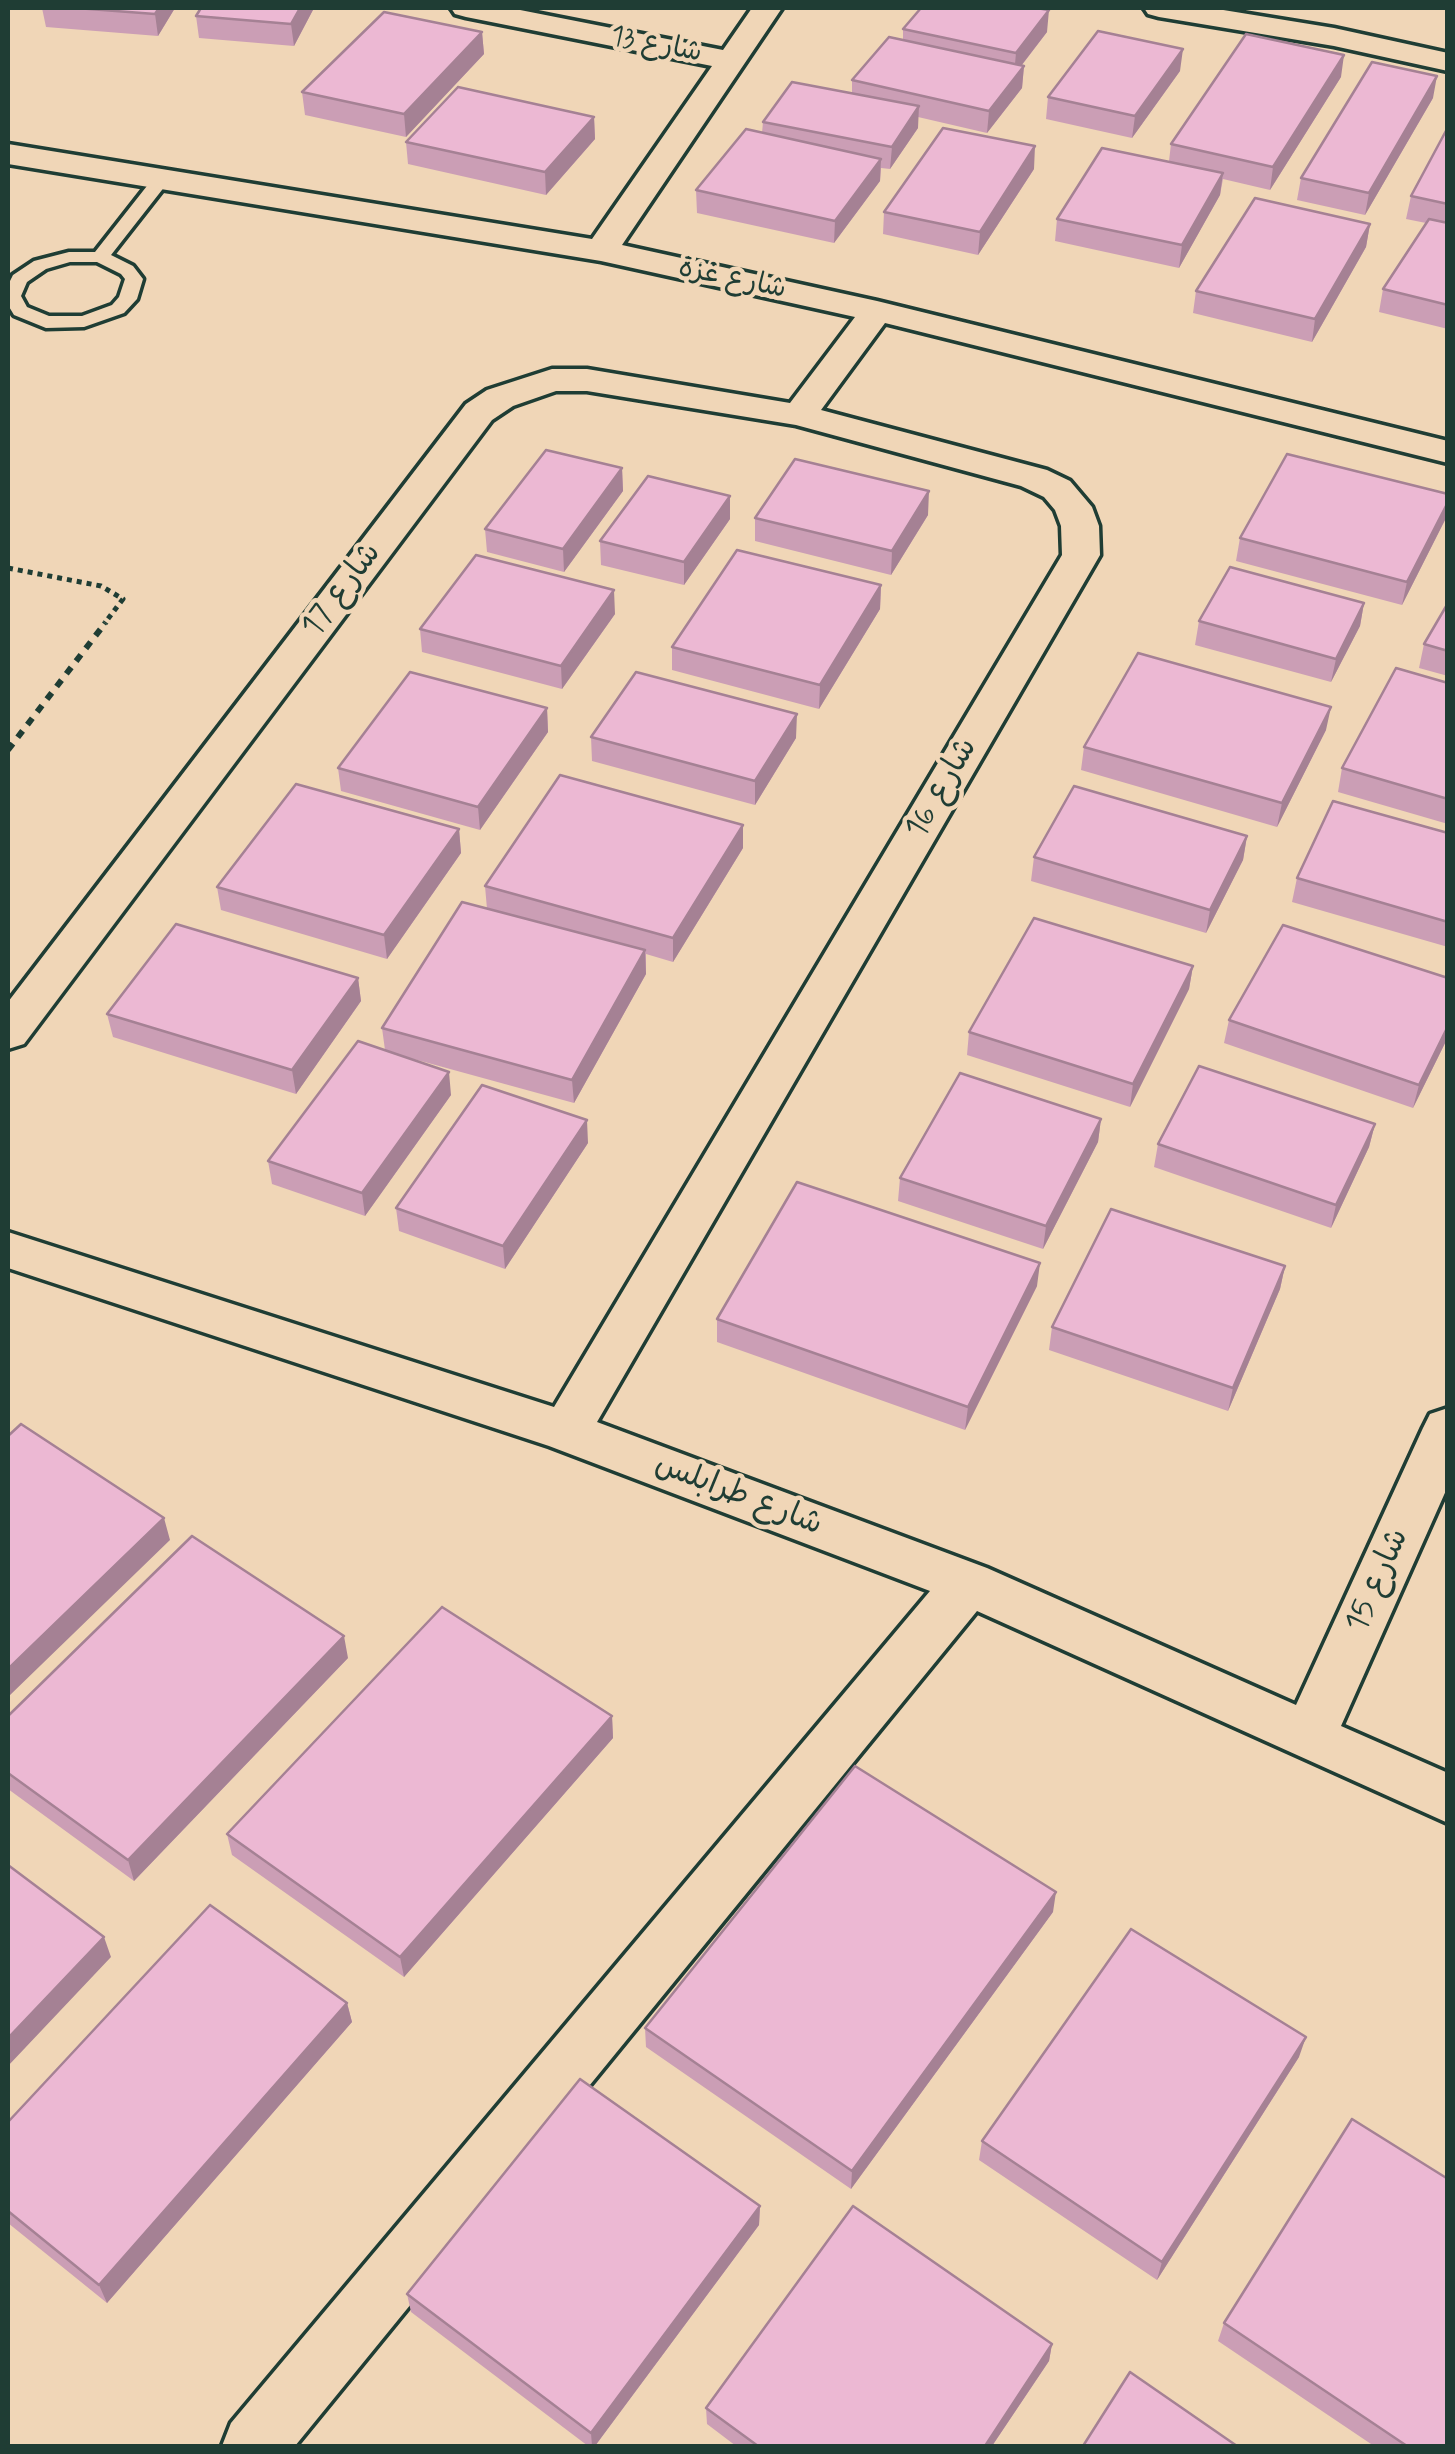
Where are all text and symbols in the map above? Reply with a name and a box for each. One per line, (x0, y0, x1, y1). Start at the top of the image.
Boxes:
street label: شارع 13 (607, 21, 705, 71)
street label: شارع غزة (675, 252, 789, 308)
street label: شارع 17 (295, 536, 391, 646)
street label: شارع 16 (899, 732, 987, 846)
street label: شارع طرابلس (649, 1447, 827, 1545)
street label: شارع 15 (1339, 1523, 1419, 1639)

